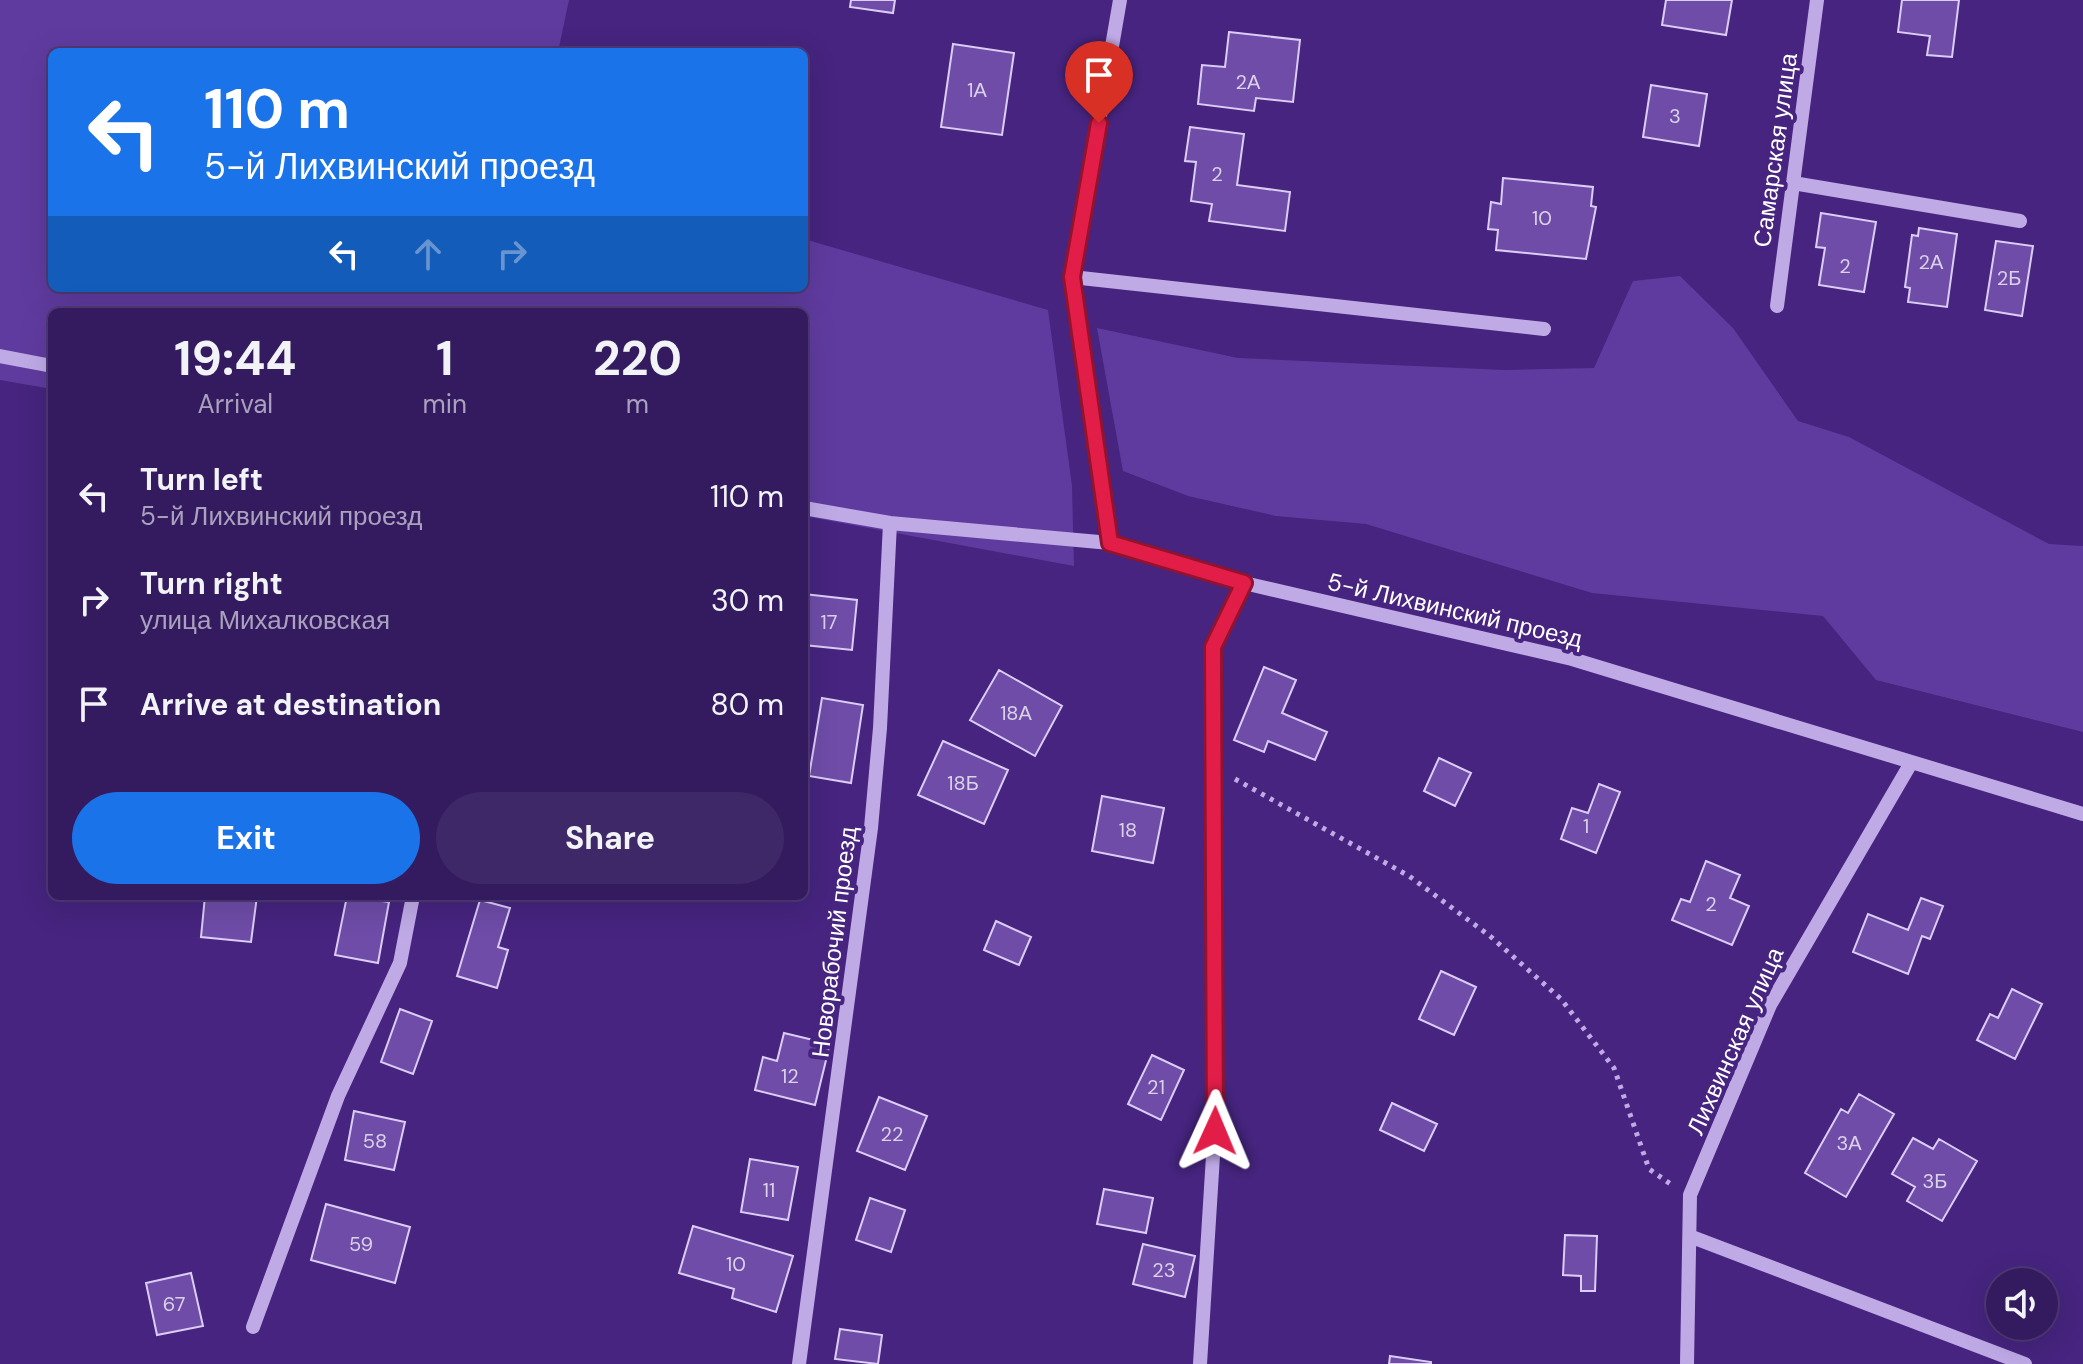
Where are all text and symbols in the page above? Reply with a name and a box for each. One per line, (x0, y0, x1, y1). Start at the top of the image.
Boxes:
pin (1065, 41, 1133, 123)
street label: Самарская улица (1746, 50, 1804, 249)
icon: arrive (1077, 53, 1121, 97)
house number: 2А (1236, 69, 1261, 95)
text: 110 m (204, 72, 350, 145)
house number: 1А (967, 77, 987, 103)
icon: left (72, 80, 176, 184)
house number: 3 (1669, 103, 1681, 129)
text: 5-й Лихвинский проезд (204, 143, 595, 190)
house number: 2 (1211, 161, 1223, 187)
house number: 10 (1532, 205, 1552, 231)
icon: left (322, 232, 366, 276)
icon: ahead (406, 232, 450, 276)
icon: right (490, 232, 534, 276)
house number: 2А (1919, 249, 1944, 275)
house number: 2 (1839, 253, 1851, 279)
house number: 2Б (1997, 265, 2021, 291)
text: 19:44 (174, 327, 297, 390)
text: 1 (436, 327, 453, 390)
text: 220 (593, 327, 682, 390)
text: Arrival (197, 387, 273, 421)
text: min (423, 387, 467, 421)
text: m (626, 387, 649, 421)
text: Turn left (140, 460, 263, 499)
icon: left (72, 474, 116, 518)
text: 110 m (710, 477, 784, 516)
text: 5-й Лихвинский проезд (140, 499, 422, 533)
text: Turn right (140, 564, 283, 603)
street label: 5-й Лихвинский проезд (1325, 566, 1585, 654)
icon: right (72, 578, 116, 622)
text: 30 m (711, 581, 784, 620)
text: улица Михалковская (140, 603, 390, 637)
house number: 17 (821, 609, 837, 635)
icon: arrive (72, 682, 116, 726)
text: Arrive at destination (140, 685, 441, 724)
text: 80 m (711, 685, 784, 724)
house number: 18А (1000, 700, 1033, 726)
house number: 18Б (947, 770, 979, 796)
button: Exit (72, 792, 420, 884)
button: Share (436, 792, 784, 884)
house number: 1 (1583, 813, 1589, 839)
house number: 18 (1119, 817, 1137, 843)
street label: Новорабочий проезд (804, 825, 864, 1059)
house number: 2 (1705, 891, 1717, 917)
street label: Лихвинская улица (1680, 942, 1791, 1140)
house number: 12 (781, 1063, 799, 1089)
house number: 21 (1147, 1074, 1165, 1100)
position arrow (1173, 1089, 1257, 1173)
house number: 22 (880, 1121, 904, 1147)
house number: 58 (363, 1128, 387, 1154)
house number: 3А (1836, 1130, 1862, 1156)
house number: 3Б (1923, 1168, 1947, 1194)
house number: 11 (763, 1177, 775, 1203)
house number: 59 (349, 1231, 373, 1257)
house number: 10 (726, 1251, 746, 1277)
house number: 23 (1152, 1257, 1176, 1283)
map controls (1986, 1268, 2058, 1340)
button: sound (1986, 1268, 2058, 1340)
house number: 67 (163, 1291, 185, 1317)

